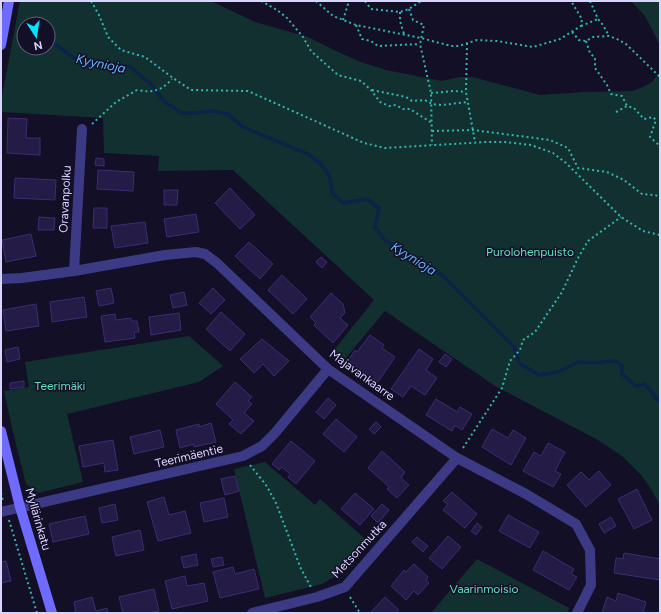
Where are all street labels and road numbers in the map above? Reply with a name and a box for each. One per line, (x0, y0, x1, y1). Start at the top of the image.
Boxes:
street label: Oravanpolku (56, 165, 74, 233)
street label: Majavankaarre (327, 347, 398, 404)
street label: Teerimäentie (154, 441, 225, 471)
street label: Myllärinkatu (22, 486, 54, 552)
street label: Metsonmutka (329, 517, 389, 581)

